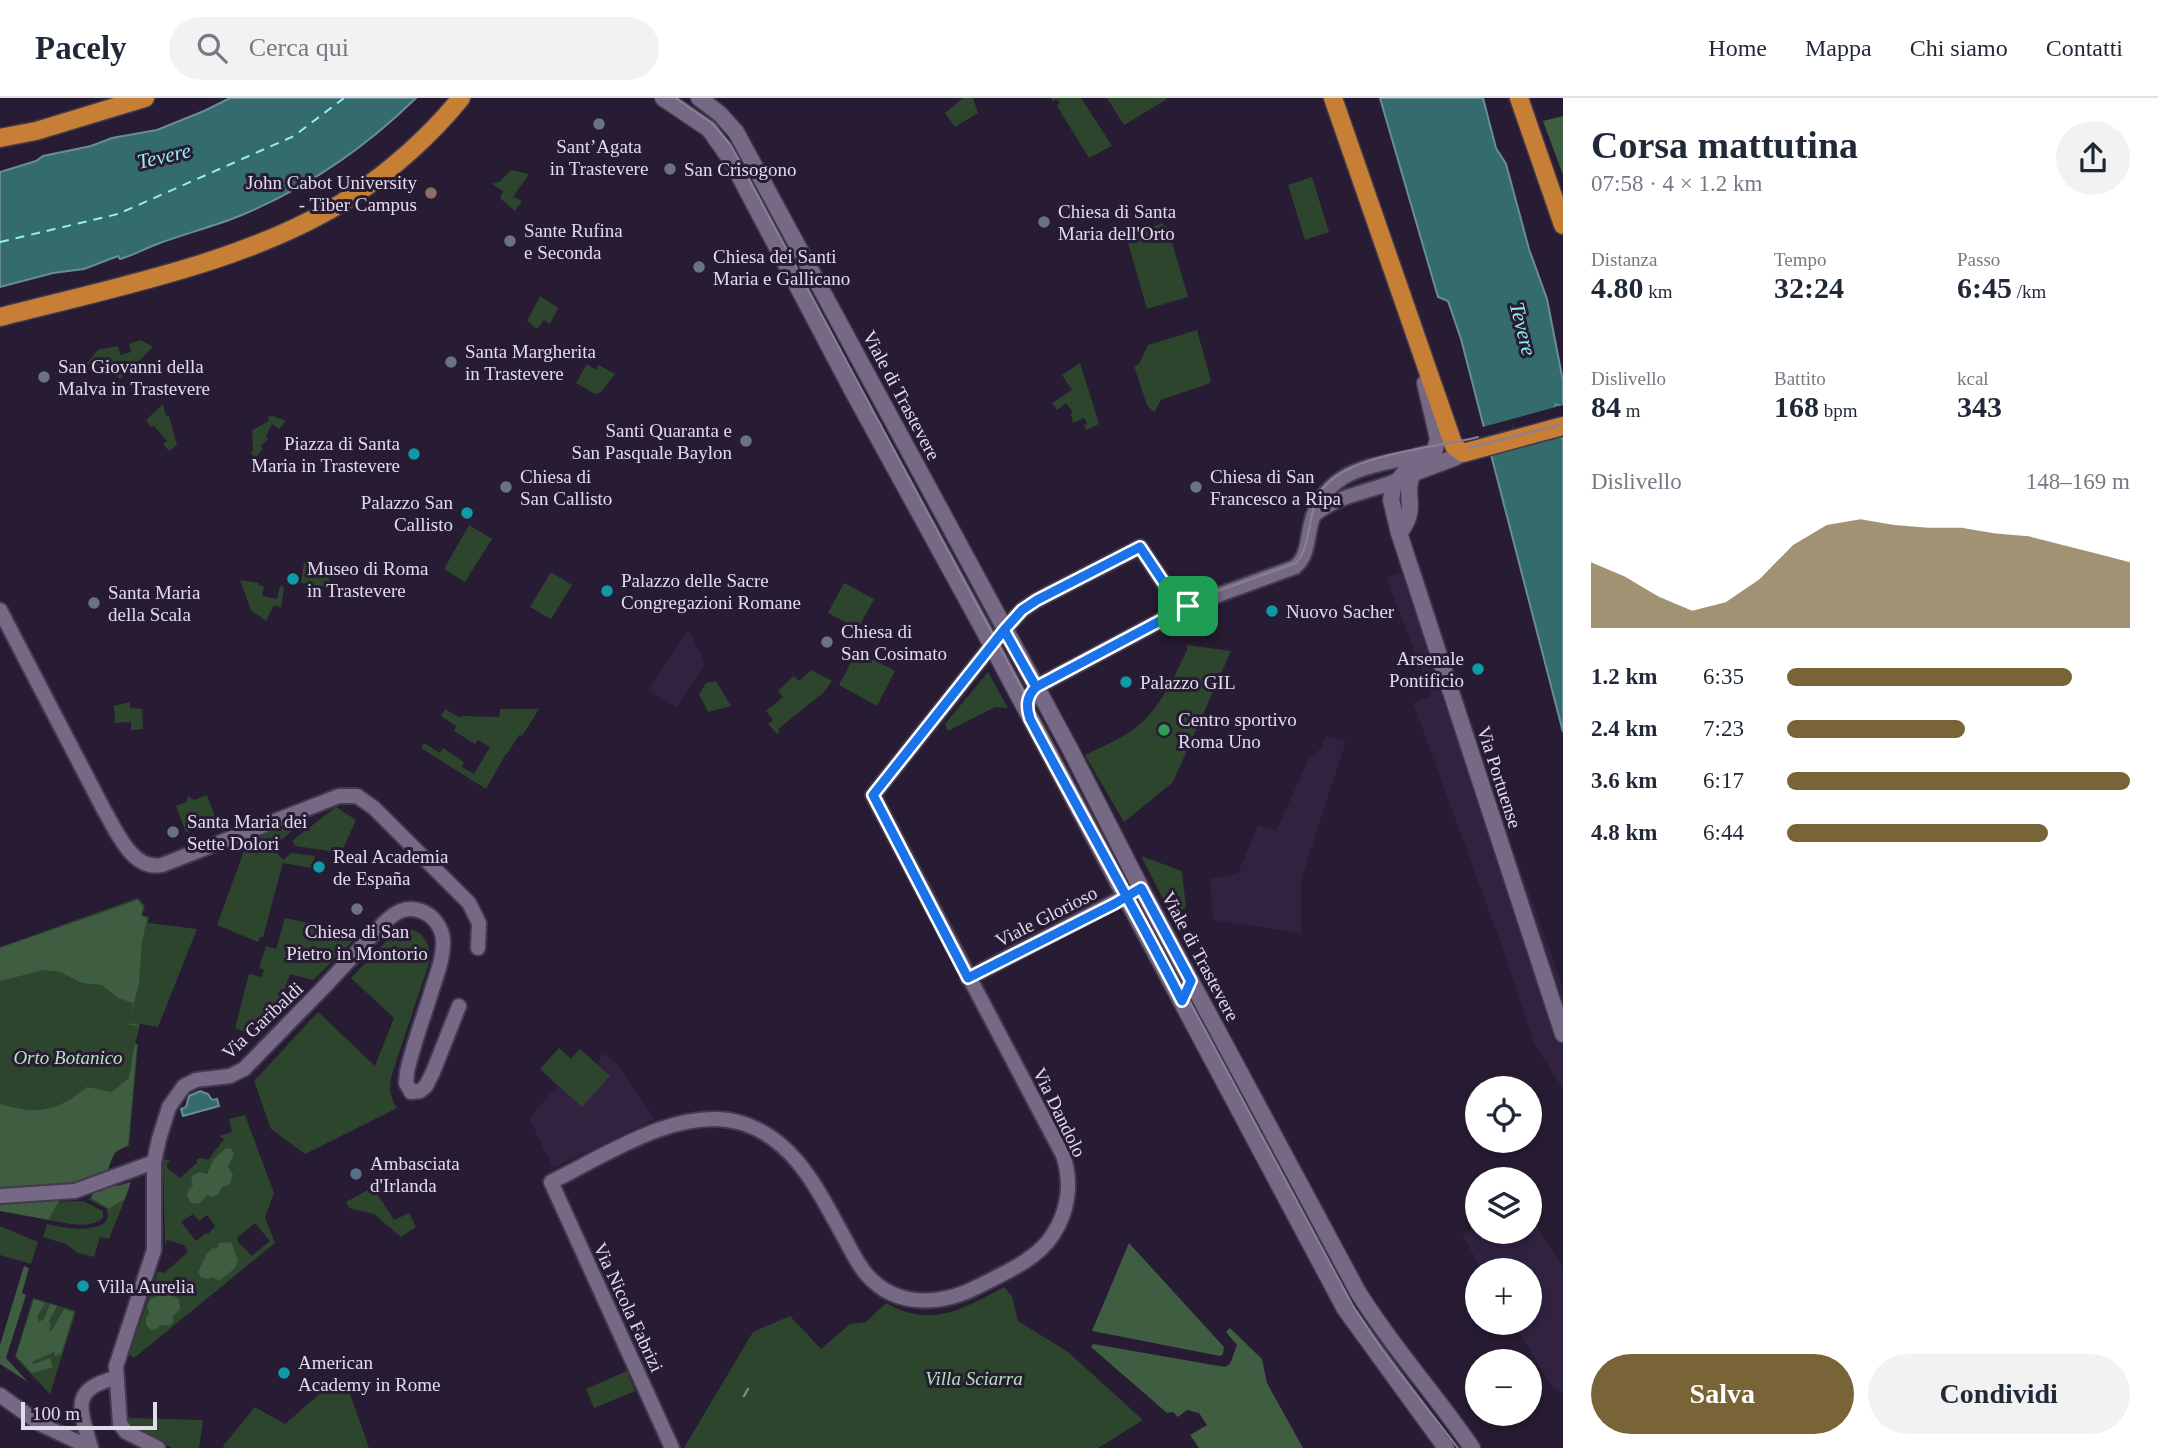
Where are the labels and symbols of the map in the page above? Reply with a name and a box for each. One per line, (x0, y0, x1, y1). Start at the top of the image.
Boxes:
marker: Sant’Agata in Trastevere (591, 116, 607, 132)
place label: Sant’Agata in Trastevere (550, 136, 648, 179)
water label: Tevere (135, 138, 193, 174)
place label: San Crisogono (684, 159, 796, 180)
marker: San Crisogono (662, 161, 678, 177)
place label: John Cabot University - Tiber Campus (246, 172, 417, 215)
marker: John Cabot University - Tiber Campus (423, 185, 439, 201)
place label: Chiesa di Santa Maria dell'Orto (1058, 201, 1177, 244)
marker: Chiesa di Santa Maria dell'Orto (1036, 214, 1052, 230)
place label: Sante Rufina e Seconda (524, 220, 623, 263)
marker: Sante Rufina e Seconda (502, 233, 518, 249)
place label: Chiesa dei Santi Maria e Gallicano (713, 246, 850, 289)
marker: Chiesa dei Santi Maria e Gallicano (691, 259, 707, 275)
water label: Tevere (1505, 300, 1541, 358)
street label: Viale di Trastevere (859, 327, 944, 463)
place label: Santa Margherita in Trastevere (465, 341, 597, 384)
marker: Santa Margherita in Trastevere (443, 354, 459, 370)
place label: San Giovanni della Malva in Trastevere (58, 356, 210, 399)
marker: San Giovanni della Malva in Trastevere (36, 369, 52, 385)
place label: Santi Quaranta e San Pasquale Baylon (572, 420, 732, 463)
place label: Piazza di Santa Maria in Trastevere (251, 433, 401, 476)
marker: Santi Quaranta e San Pasquale Baylon (738, 433, 754, 449)
marker: Piazza di Santa Maria in Trastevere (406, 446, 422, 462)
place label: Chiesa di San Callisto (520, 466, 612, 509)
place label: Chiesa di San Francesco a Ripa (1210, 466, 1341, 509)
marker: Chiesa di San Callisto (498, 479, 514, 495)
marker: Chiesa di San Francesco a Ripa (1188, 479, 1204, 495)
place label: Palazzo San Callisto (361, 492, 454, 535)
marker: Palazzo San Callisto (459, 505, 475, 521)
place label: Museo di Roma in Trastevere (307, 558, 429, 601)
place label: Palazzo delle Sacre Congregazioni Romane (621, 570, 801, 613)
marker: Museo di Roma in Trastevere (285, 571, 301, 587)
pin (1158, 576, 1218, 636)
place label: Santa Maria della Scala (108, 582, 201, 625)
marker: Palazzo delle Sacre Congregazioni Romane (599, 583, 615, 599)
marker: Santa Maria della Scala (86, 595, 102, 611)
place label: Nuovo Sacher (1286, 601, 1395, 622)
marker: Nuovo Sacher (1264, 603, 1280, 619)
place label: Chiesa di San Cosimato (841, 621, 947, 664)
marker: Chiesa di San Cosimato (819, 634, 835, 650)
place label: Arsenale Pontificio (1389, 648, 1464, 691)
marker: Arsenale Pontificio (1470, 661, 1486, 677)
place label: Palazzo GIL (1140, 672, 1235, 693)
marker: Palazzo GIL (1118, 674, 1134, 690)
place label: Centro sportivo Roma Uno (1178, 709, 1297, 752)
marker: Centro sportivo Roma Uno (1156, 722, 1172, 738)
street label: Via Portuense (1473, 724, 1526, 831)
place label: Santa Maria dei Sette Dolori (187, 811, 307, 854)
marker: Santa Maria dei Sette Dolori (165, 824, 181, 840)
place label: Real Academia de España (333, 846, 449, 889)
marker: Real Academia de España (311, 859, 327, 875)
street label: Viale Glorioso (992, 882, 1101, 951)
street label: Viale di Trastevere (1158, 888, 1243, 1024)
marker: Chiesa di San Pietro in Montorio (349, 901, 365, 917)
place label: Chiesa di San Pietro in Montorio (286, 921, 428, 964)
street label: Via Garibaldi (218, 978, 307, 1063)
park label: Orto Botanico (13, 1047, 123, 1068)
street label: Via Dandolo (1029, 1064, 1090, 1160)
place label: Ambasciata d'Irlanda (370, 1153, 460, 1196)
marker: Ambasciata d'Irlanda (348, 1166, 364, 1182)
street label: Via Nicola Fabrizi (589, 1239, 668, 1375)
place label: Villa Aurelia (97, 1276, 195, 1297)
marker: Villa Aurelia (75, 1278, 91, 1294)
place label: American Academy in Rome (298, 1352, 440, 1395)
marker: American Academy in Rome (276, 1365, 292, 1381)
park label: Villa Sciarra (925, 1368, 1023, 1389)
scale bar (21, 1399, 158, 1431)

